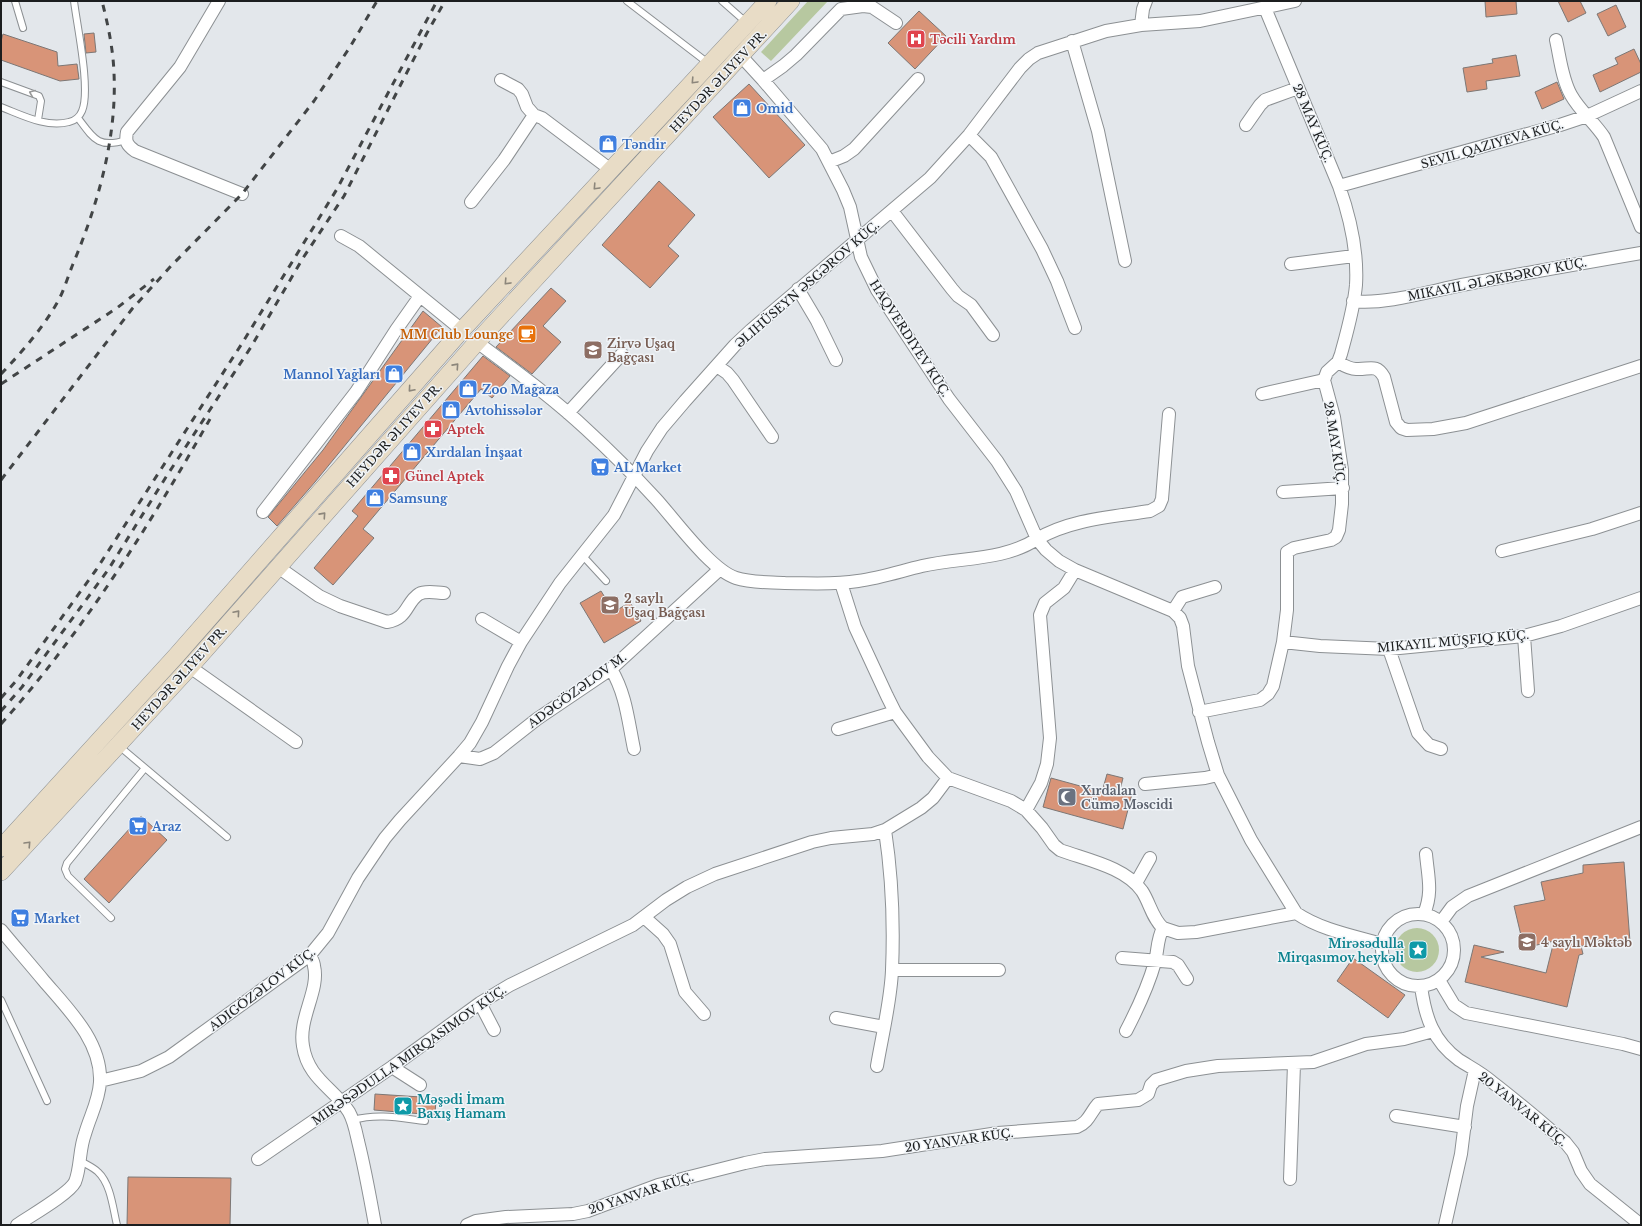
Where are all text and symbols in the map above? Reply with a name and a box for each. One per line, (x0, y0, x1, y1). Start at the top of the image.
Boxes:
street label: HEYDƏR ƏLIYEV PR. (666, 26, 770, 136)
hospital icon: Təcili Yardım (905, 28, 927, 50)
place label: Təcili Yardım (930, 32, 1016, 47)
one-way arrow (691, 76, 698, 84)
street label: 28 MAY KÜÇ. (1290, 81, 1338, 164)
one-way arrow (28, 90, 36, 98)
shop icon: Omid (731, 97, 753, 119)
place label: Omid (756, 101, 794, 116)
street label: SEVIL QAZIYEVA KÜÇ. (1418, 115, 1565, 172)
shop icon: Təndir (597, 133, 619, 155)
place label: Təndir (622, 137, 666, 152)
one-way arrow (593, 182, 601, 190)
street label: ƏLIHÜSEYN ƏSGƏROV KÜÇ. (730, 216, 882, 351)
street label: MIKAYIL ƏLƏKBƏROV KÜÇ. (1406, 252, 1588, 304)
street label: HAQVERDIYEV KÜÇ. (867, 276, 955, 399)
one-way arrow (504, 277, 512, 285)
cafe icon: MM Club Lounge (516, 323, 538, 345)
place label: MM Club Lounge (400, 327, 513, 342)
place label: Zirvə Uşaq Bağçası (607, 336, 676, 365)
school or university icon: Zirvə Uşaq Bağçası (582, 339, 604, 361)
shop icon: Mannol Yağları (383, 363, 405, 385)
one-way arrow (451, 363, 459, 371)
place label: Mannol Yağları (283, 367, 381, 382)
shop icon: Zoo Mağaza (457, 378, 479, 400)
street label: HEYDƏR ƏLIYEV PR. (343, 380, 445, 490)
place label: Zoo Mağaza (482, 382, 559, 397)
one-way arrow (408, 384, 415, 391)
shop icon: Avtohissələr (440, 399, 462, 421)
street label: 28 MAY KÜÇ. (1321, 400, 1351, 486)
place label: Avtohissələr (464, 403, 542, 418)
pharmacy icon: Aptek (422, 418, 444, 440)
place label: Aptek (446, 422, 486, 437)
shop icon: Xırdalan İnşaat (401, 441, 423, 463)
place label: Xırdalan İnşaat (425, 444, 523, 460)
supermarket icon: AL Market (589, 456, 611, 478)
place label: AL Market (613, 460, 682, 475)
pharmacy icon: Günel Aptek (380, 465, 402, 487)
place label: Günel Aptek (405, 469, 485, 484)
shop icon: Samsung (364, 487, 386, 509)
place label: Samsung (389, 491, 448, 506)
one-way arrow (319, 513, 326, 520)
place label: 2 saylı Uşaq Bağçası (624, 591, 706, 620)
school or university icon: 2 saylı Uşaq Bağçası (599, 594, 621, 616)
one-way arrow (233, 610, 240, 618)
street label: HEYDƏR ƏLIYEV PR. (128, 623, 230, 733)
street label: MIKAYIL MÜŞFIQ KÜÇ. (1376, 625, 1530, 655)
street label: ADƏGÖZƏLOV M. (523, 648, 629, 731)
place label: Xırdalan Cümə Məscidi (1080, 783, 1174, 812)
mosque icon: Xırdalan Cümə Məscidi (1056, 786, 1078, 808)
supermarket icon: Araz (127, 815, 149, 837)
place label: Araz (151, 819, 182, 834)
one-way arrow (23, 841, 30, 849)
supermarket icon: Market (9, 907, 31, 929)
place label: Market (34, 911, 80, 926)
school or university icon: 4 saylı Məktəb (1516, 931, 1538, 953)
place label: 4 saylı Məktəb (1541, 935, 1632, 950)
place label: Mirəsədulla Mirqasımov heykəli (1277, 936, 1405, 965)
place icon: Mirəsədulla Mirqasımov heykəli (1407, 939, 1429, 961)
street label: ADIGÖZƏLOV KÜÇ. (204, 942, 318, 1035)
street label: MIRƏSƏDULLA MIRQASIMOV KÜÇ. (308, 980, 509, 1128)
street label: 20 YANVAR KÜÇ. (1476, 1067, 1572, 1149)
place label: Məşədi İmam Baxış Hamam (417, 1091, 507, 1121)
place icon: Məşədi İmam Baxış Hamam (392, 1095, 414, 1117)
street label: 20 YANVAR KÜÇ. (903, 1123, 1014, 1155)
street label: 20 YANVAR KÜÇ. (586, 1167, 695, 1217)

